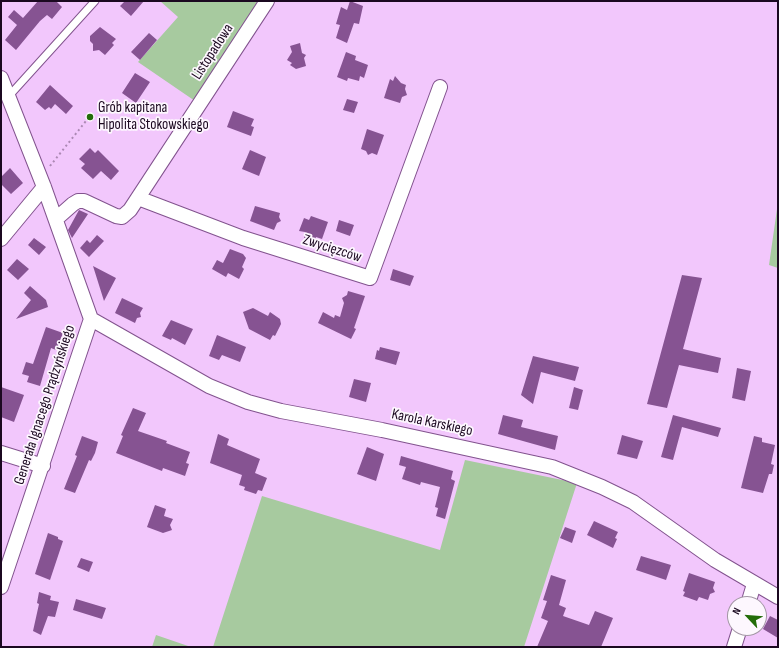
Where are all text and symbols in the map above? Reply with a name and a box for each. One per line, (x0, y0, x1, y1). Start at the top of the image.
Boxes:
street label: Listopadowa (188, 21, 238, 83)
place label: Grób kapitana Hipolita Stokowskiego (98, 99, 209, 134)
marker: Grób kapitana Hipolita Stokowskiego (85, 112, 95, 122)
street label: Zwycięzców (300, 231, 364, 267)
street label: Generała Ignacego Prądzyńskiego (11, 323, 79, 487)
street label: Karola Karskiego (390, 406, 474, 440)
north arrow (727, 596, 767, 636)
text: N (730, 605, 744, 616)

